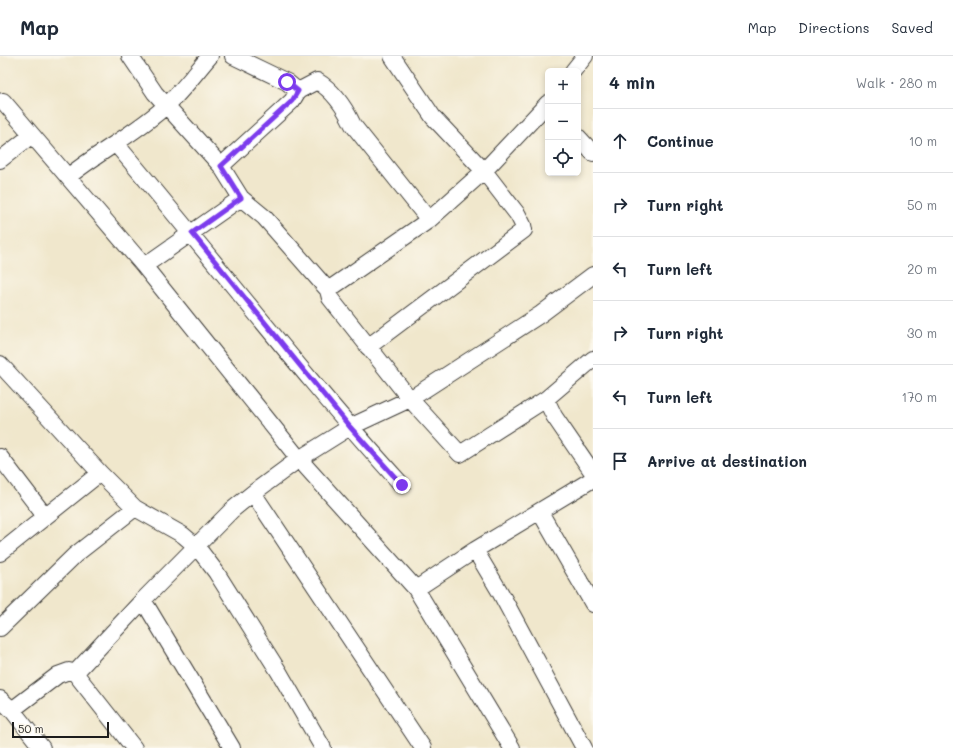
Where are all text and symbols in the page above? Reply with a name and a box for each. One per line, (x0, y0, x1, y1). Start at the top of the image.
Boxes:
text: Map (20, 15, 59, 40)
text: Map (748, 18, 776, 37)
text: Directions (798, 18, 869, 37)
text: Saved (891, 18, 933, 37)
map controls (545, 68, 581, 176)
button: + (545, 68, 581, 104)
text: 4 min (609, 71, 655, 93)
route start (278, 73, 296, 91)
text: Walk · 280 m (856, 74, 937, 91)
button: − (545, 104, 581, 140)
icon: ahead (609, 130, 631, 152)
text: Continue (647, 131, 714, 151)
text: 10 m (909, 132, 937, 149)
button: locate (545, 140, 581, 176)
icon: right (609, 194, 631, 216)
text: Turn right (647, 195, 724, 215)
text: 50 m (907, 196, 937, 213)
icon: left (609, 258, 631, 280)
text: Turn left (647, 259, 712, 279)
text: 20 m (907, 260, 937, 277)
icon: right (609, 322, 631, 344)
text: Turn right (647, 323, 724, 343)
text: 30 m (907, 324, 937, 341)
icon: left (609, 386, 631, 408)
text: Turn left (647, 387, 712, 407)
text: 170 m (901, 388, 937, 405)
icon: arrive (609, 450, 631, 472)
text: Arrive at destination (647, 451, 807, 471)
route end (393, 476, 411, 494)
scale bar (12, 720, 109, 739)
text: 50 m (18, 721, 44, 736)

